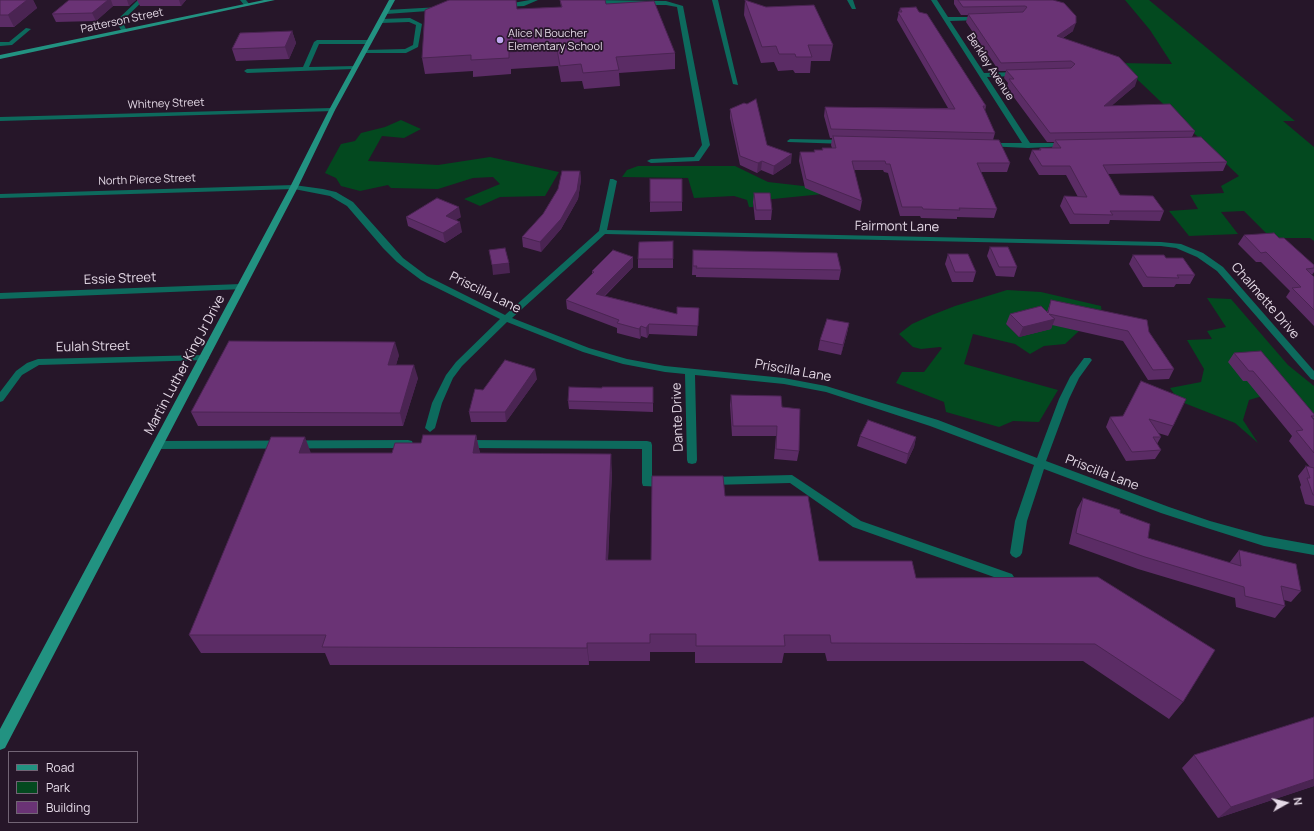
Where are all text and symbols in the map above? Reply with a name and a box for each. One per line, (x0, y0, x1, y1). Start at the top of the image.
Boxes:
street label: Patterson Street (79, 6, 165, 36)
place label: Alice N Boucher Elementary School (508, 27, 603, 53)
street label: Berkley Avenue (963, 31, 1017, 103)
marker: Alice N Boucher Elementary School (495, 35, 505, 45)
street label: Whitney Street (127, 96, 205, 112)
street label: North Pierce Street (98, 172, 196, 188)
street label: Fairmont Lane (855, 218, 939, 236)
street label: Chalmette Drive (1228, 260, 1302, 342)
street label: Priscilla Lane (447, 269, 523, 317)
street label: Essie Street (84, 270, 156, 288)
street label: Martin Luther King Jr Drive (141, 292, 229, 438)
street label: Eulah Street (56, 339, 130, 355)
street label: Priscilla Lane (754, 357, 832, 385)
street label: Dante Drive (669, 382, 687, 452)
street label: Priscilla Lane (1063, 452, 1141, 494)
legend (8, 751, 138, 823)
text: Road (46, 759, 74, 776)
text: Park (46, 779, 70, 796)
north arrow (1266, 783, 1306, 823)
text: N (1290, 796, 1306, 806)
text: Building (46, 799, 90, 816)

